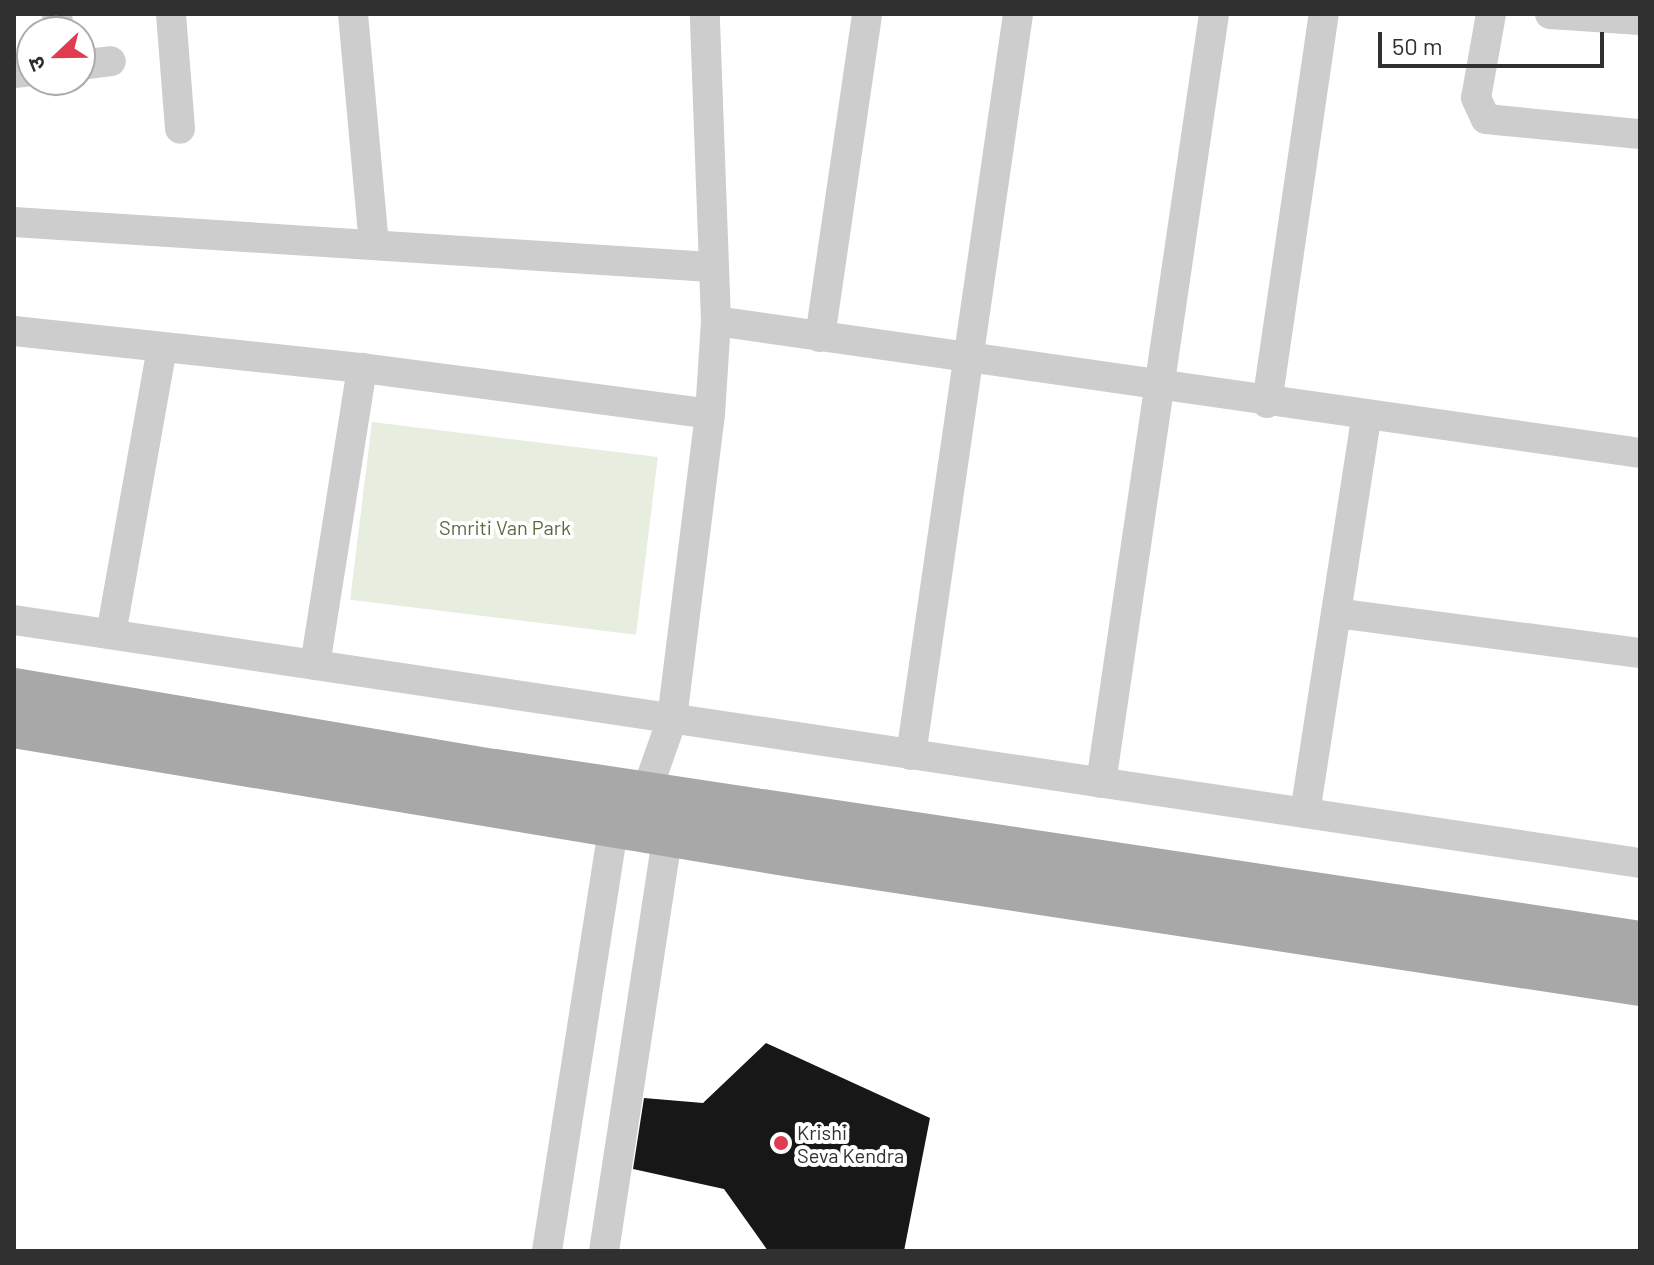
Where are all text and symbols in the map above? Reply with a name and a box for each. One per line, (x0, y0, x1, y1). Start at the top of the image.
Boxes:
north arrow (16, 16, 96, 96)
scale bar (1382, 16, 1608, 66)
text: 50 m (1392, 31, 1443, 60)
text: उ (21, 53, 50, 75)
park label: Smriti Van Park (439, 515, 571, 539)
place label: Krishi Seva Kendra (797, 1120, 904, 1167)
marker: Krishi Seva Kendra (772, 1134, 790, 1152)

